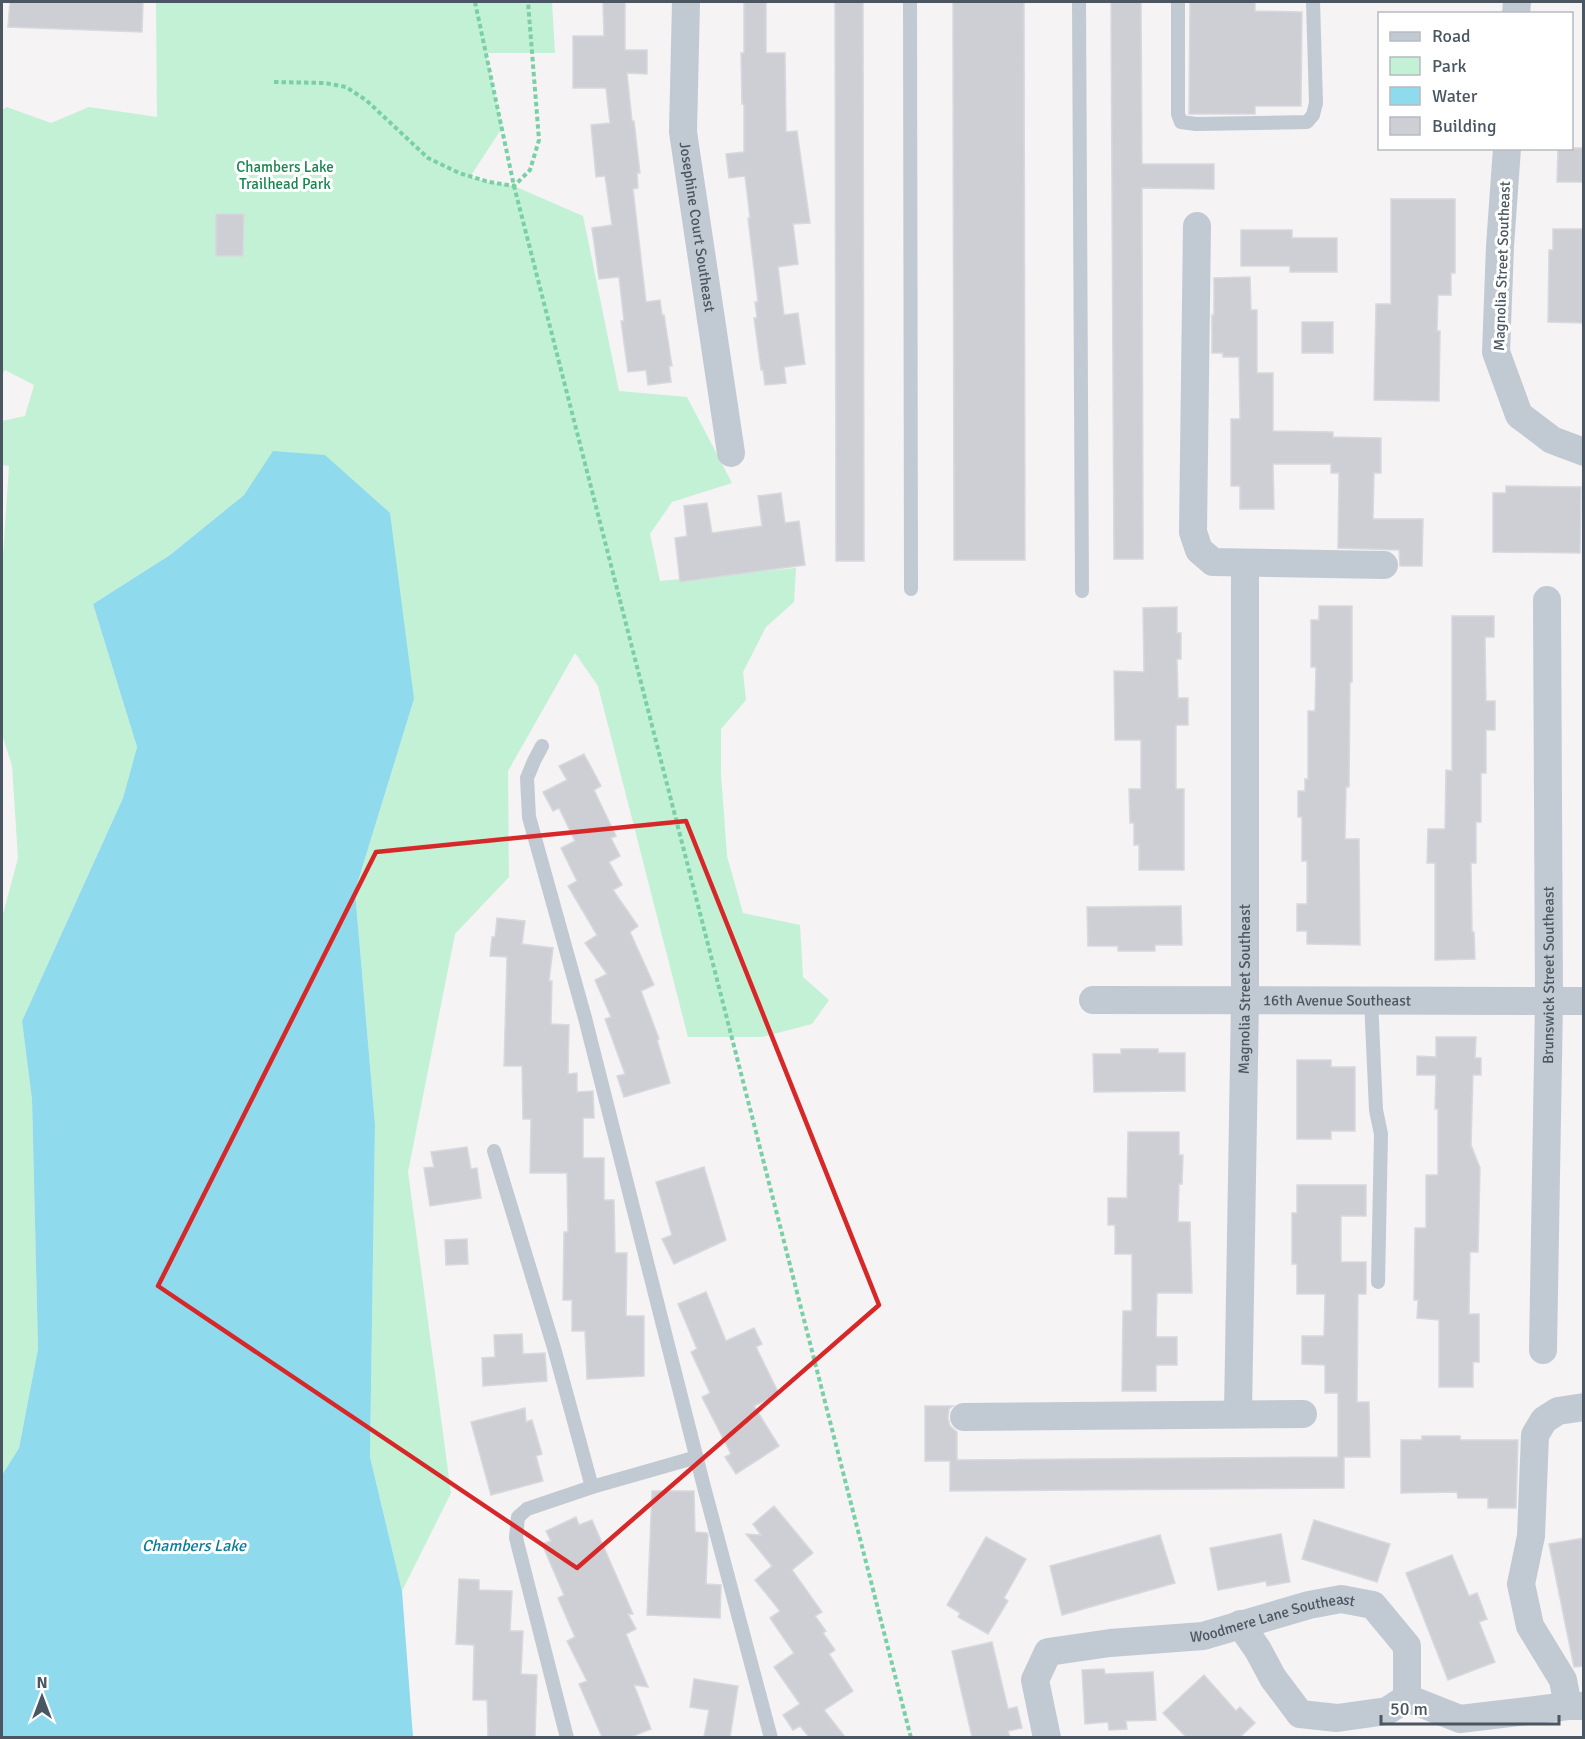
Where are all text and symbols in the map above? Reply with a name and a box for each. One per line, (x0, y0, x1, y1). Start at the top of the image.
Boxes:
legend (1378, 12, 1573, 150)
text: Road (1432, 25, 1471, 47)
text: Park (1432, 55, 1467, 77)
text: Water (1432, 85, 1478, 107)
text: Building (1432, 115, 1496, 137)
street label: Josephine Court Southeast (676, 141, 719, 313)
park label: Chambers Lake Trailhead Park (236, 158, 334, 193)
street label: Magnolia Street Southeast (1490, 181, 1514, 351)
street label: Brunswick Street Southeast (1539, 886, 1558, 1064)
street label: Magnolia Street Southeast (1235, 904, 1254, 1074)
street label: 16th Avenue Southeast (1263, 991, 1411, 1010)
water label: Chambers Lake (142, 1536, 247, 1556)
street label: Woodmere Lane Southeast (1189, 1590, 1357, 1646)
north arrow (12, 1667, 72, 1727)
text: N (36, 1673, 48, 1693)
scale bar (1381, 1688, 1560, 1726)
text: 50 m (1390, 1698, 1428, 1720)

